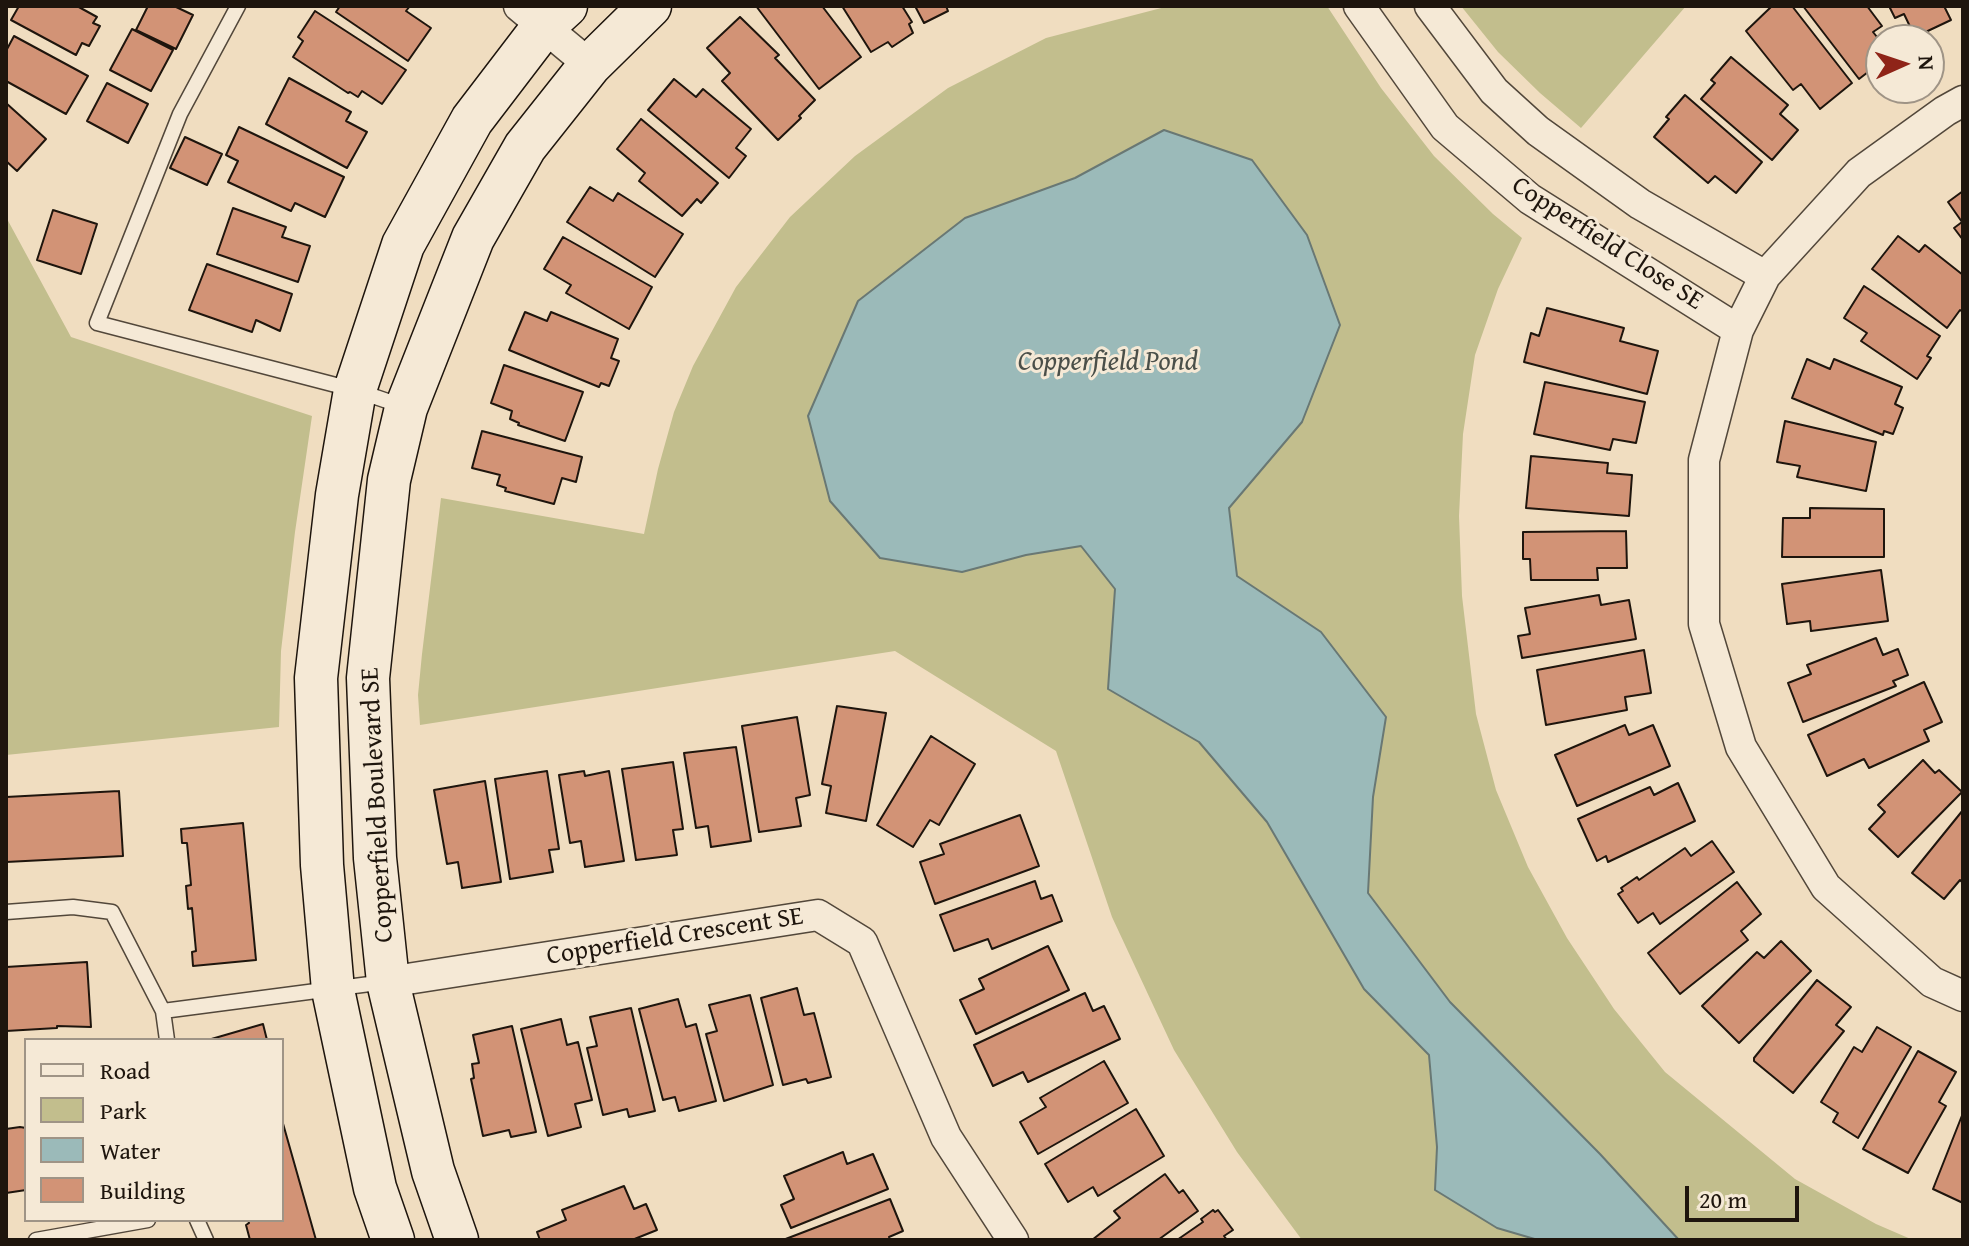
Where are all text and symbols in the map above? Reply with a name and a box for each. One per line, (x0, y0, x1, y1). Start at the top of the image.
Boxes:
north arrow (1865, 24, 1945, 104)
text: N (1911, 55, 1943, 71)
street label: Copperfield Close SE (1505, 170, 1709, 318)
water label: Copperfield Pond (1018, 346, 1198, 380)
street label: Copperfield Boulevard SE (355, 667, 401, 943)
street label: Copperfield Crescent SE (545, 901, 805, 973)
legend (24, 1038, 284, 1222)
text: Road (100, 1053, 150, 1088)
text: Park (100, 1093, 146, 1128)
text: Water (100, 1133, 160, 1168)
scale bar (1689, 1170, 1803, 1220)
text: Building (100, 1173, 185, 1208)
text: 20 m (1699, 1182, 1747, 1217)

